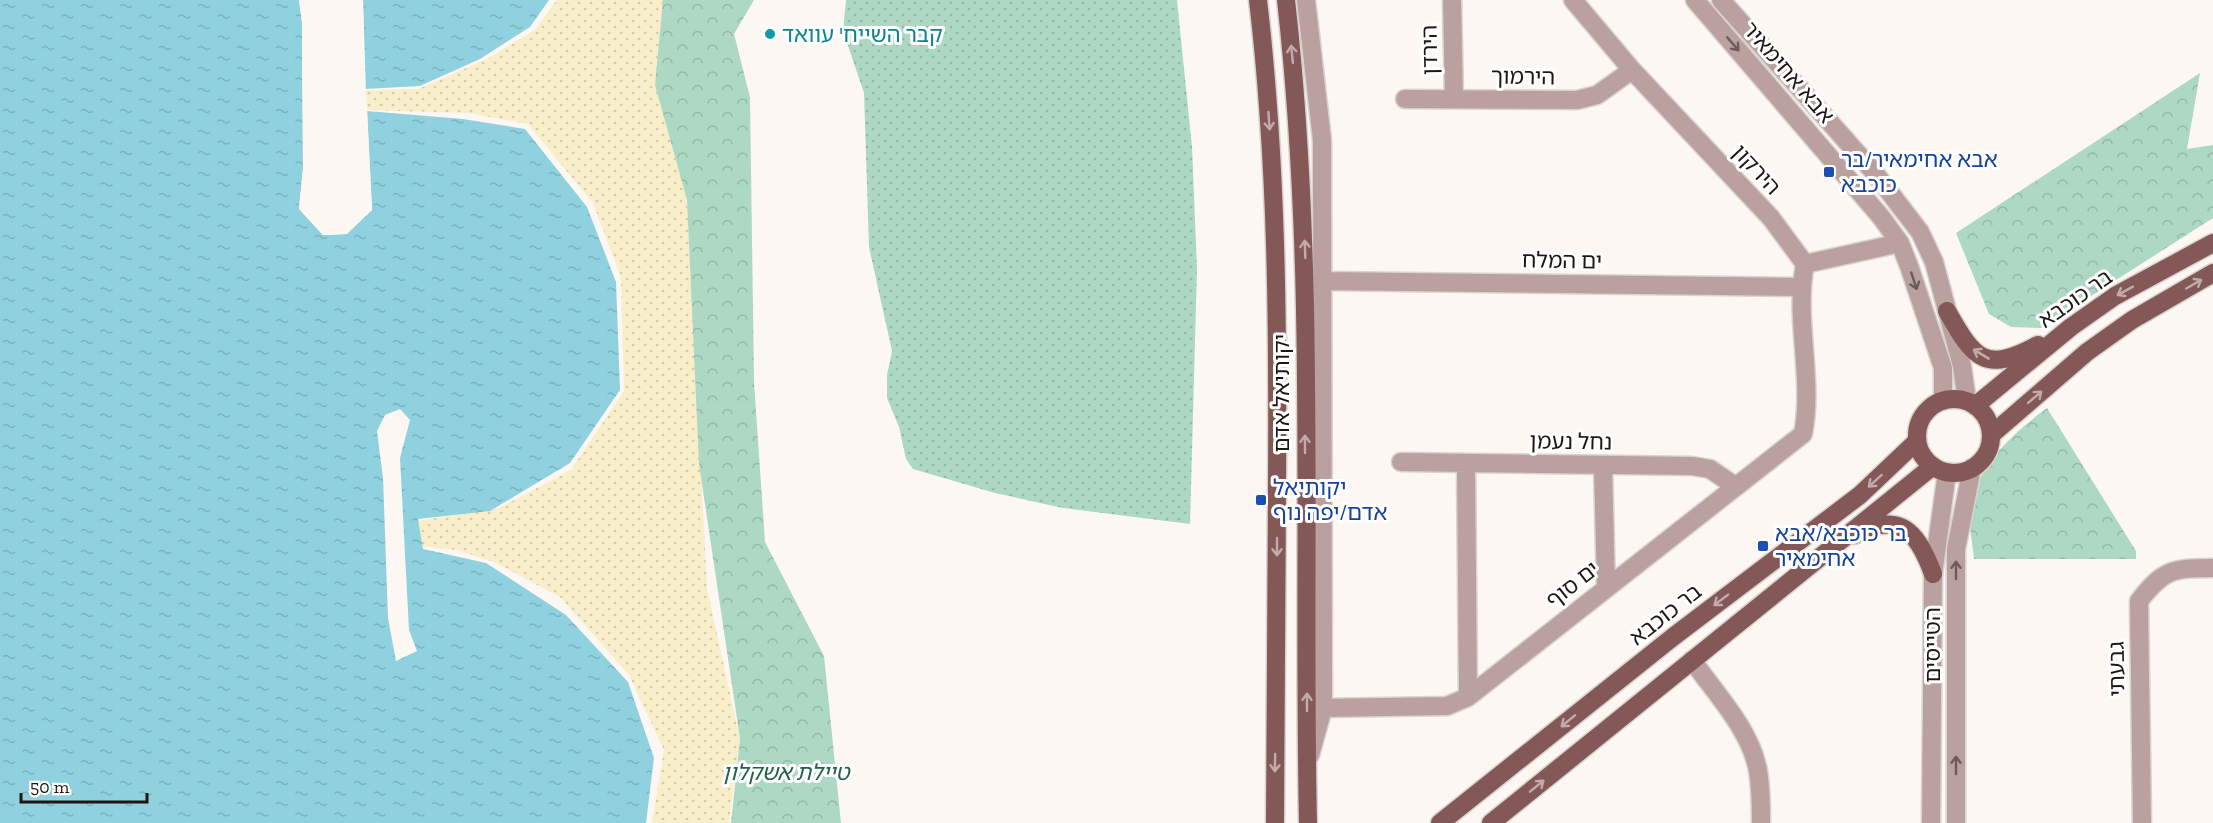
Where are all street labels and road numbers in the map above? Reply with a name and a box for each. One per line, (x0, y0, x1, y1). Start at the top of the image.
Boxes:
street label: אבא אחימאיר (1737, 16, 1840, 129)
street label: הירדן (1416, 25, 1443, 75)
street label: הירמוך (1491, 62, 1555, 91)
street label: הירקון (1727, 139, 1787, 200)
street label: ים המלח (1522, 246, 1602, 275)
street label: בר כוכבא (2033, 263, 2118, 334)
street label: יקותיאל אדם (1268, 334, 1295, 452)
street label: נחל נעמן (1529, 427, 1612, 456)
street label: ים סוף (1540, 555, 1604, 614)
street label: בר כוכבא (1624, 578, 1707, 651)
street label: הטייסים (1919, 607, 1946, 683)
street label: גבעתי (2103, 641, 2130, 697)

